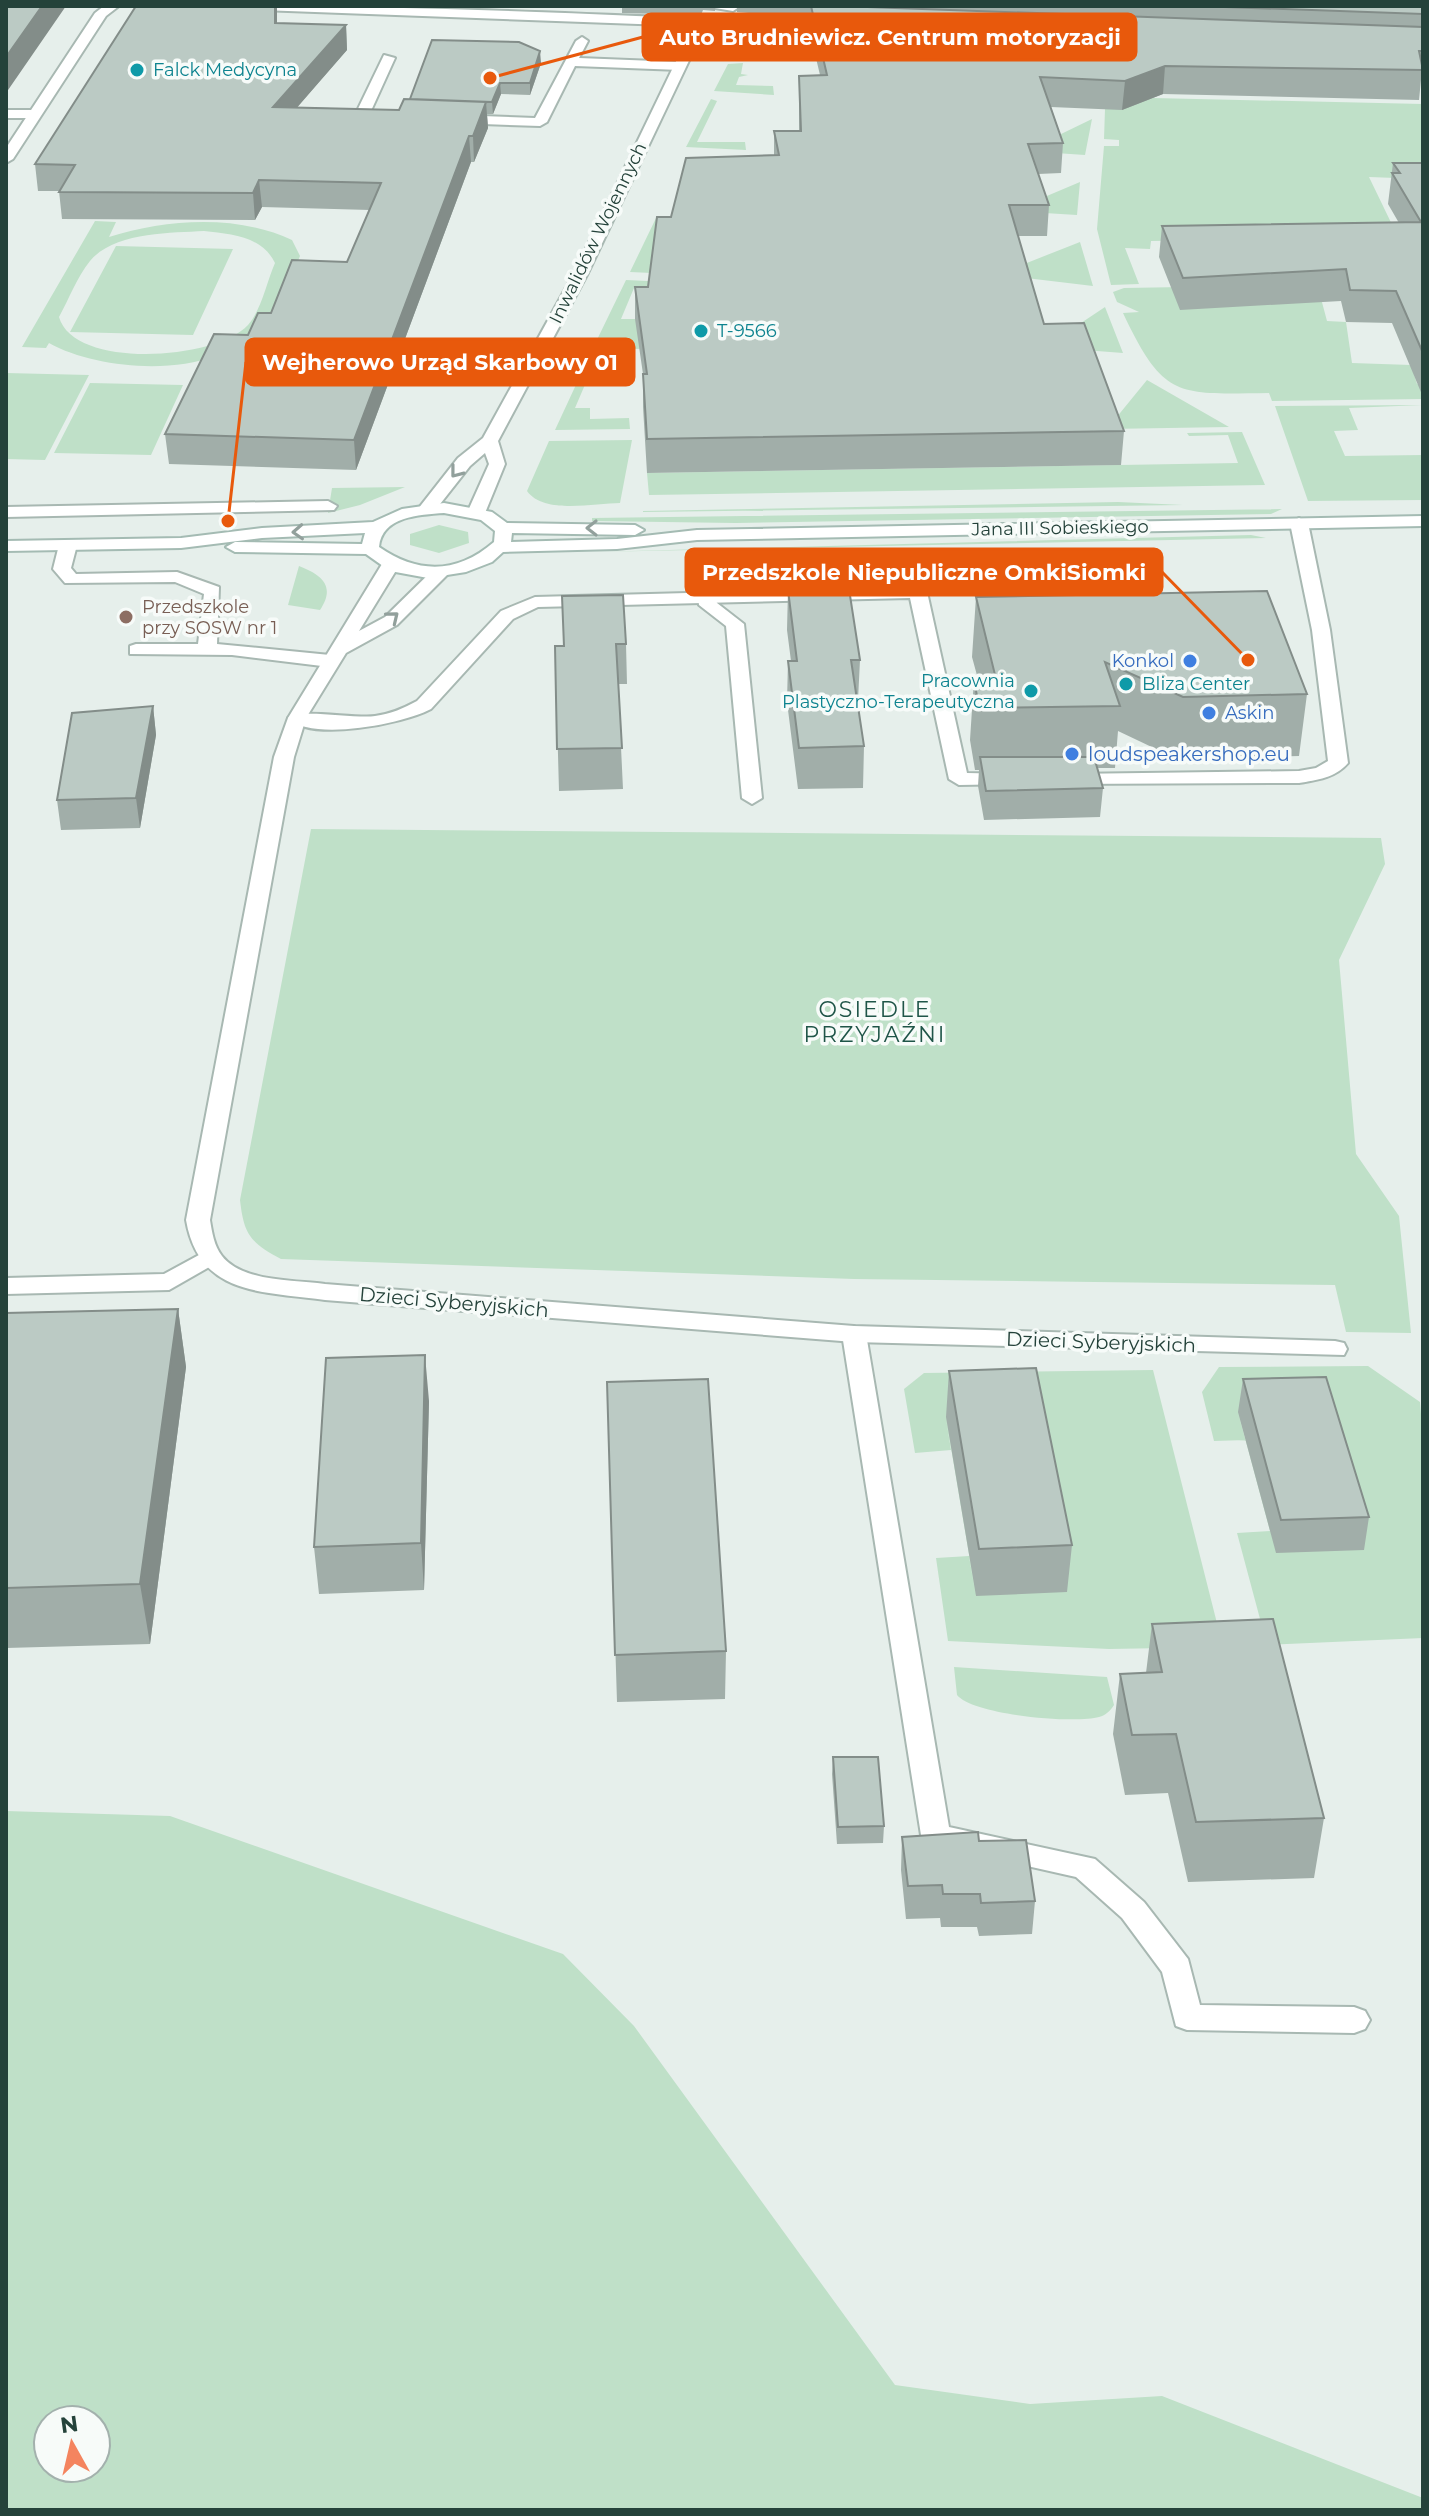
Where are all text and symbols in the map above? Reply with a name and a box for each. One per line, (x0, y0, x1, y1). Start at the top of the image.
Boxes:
callout: Auto Brudniewicz. Centrum motoryzacji (643, 14, 1136, 60)
text: Auto Brudniewicz. Centrum motoryzacji (658, 24, 1121, 51)
place label: Falck Medycyna (153, 59, 297, 81)
marker: Falck Medycyna (128, 61, 146, 79)
street label: Inwalidów Wojennych (545, 139, 651, 327)
place label: T-9566 (717, 320, 777, 342)
marker: T-9566 (692, 322, 710, 340)
callout: Wejherowo Urząd Skarbowy 01 (246, 339, 634, 385)
text: Wejherowo Urząd Skarbowy 01 (262, 349, 618, 376)
one-way arrow (451, 463, 466, 478)
street label: Jana III Sobieskiego (970, 515, 1149, 541)
one-way arrow (585, 519, 598, 537)
one-way arrow (291, 523, 304, 540)
callout: Przedszkole Niepubliczne OmkiSiomki (686, 549, 1162, 595)
text: Przedszkole Niepubliczne OmkiSiomki (702, 559, 1146, 586)
place label: Przedszkole przy SOSW nr 1 (142, 596, 277, 639)
marker: Przedszkole przy SOSW nr 1 (117, 608, 135, 626)
one-way arrow (384, 612, 398, 627)
place label: Konkol (1112, 650, 1174, 672)
marker: Konkol (1181, 652, 1199, 670)
place label: Pracownia Plastyczno-Terapeutyczna (782, 670, 1015, 713)
place label: Bliza Center (1142, 673, 1250, 695)
marker: Bliza Center (1117, 675, 1135, 693)
marker: Pracownia Plastyczno-Terapeutyczna (1022, 682, 1040, 700)
place label: Askin (1225, 702, 1274, 724)
marker: Askin (1200, 704, 1218, 722)
place label: loudspeakershop.eu (1088, 742, 1290, 766)
marker: loudspeakershop.eu (1063, 745, 1081, 763)
district label: OSIEDLE PRZYJAŹNI (804, 996, 946, 1048)
street label: Dzieci Syberyjskich (358, 1282, 550, 1322)
street label: Dzieci Syberyjskich (1006, 1327, 1196, 1357)
north arrow (32, 2404, 112, 2484)
text: N (59, 2410, 80, 2439)

